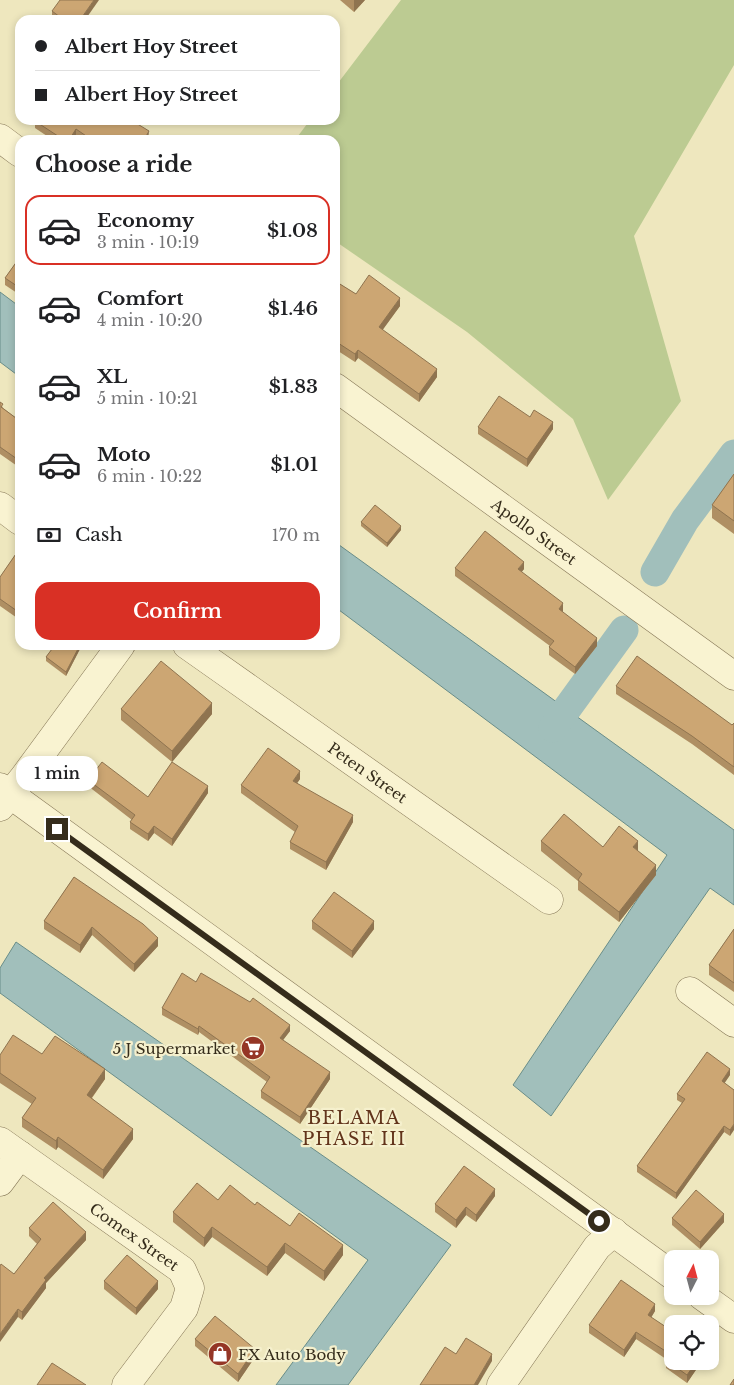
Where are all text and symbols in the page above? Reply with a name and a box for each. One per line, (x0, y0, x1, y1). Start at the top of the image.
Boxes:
text: Albert Hoy Street (65, 35, 238, 58)
text: Albert Hoy Street (65, 83, 238, 106)
text: Choose a ride (35, 151, 192, 178)
icon: car (37, 208, 82, 253)
text: Economy (97, 209, 194, 232)
text: $1.08 (267, 219, 318, 242)
text: 3 min · 10:19 (97, 232, 199, 252)
icon: car (37, 286, 82, 331)
text: Comfort (97, 287, 184, 310)
text: $1.46 (268, 297, 318, 320)
text: 4 min · 10:20 (97, 310, 203, 330)
icon: car (37, 364, 82, 409)
text: XL (97, 365, 127, 388)
text: $1.83 (269, 375, 318, 398)
text: 5 min · 10:21 (97, 388, 198, 408)
icon: car (37, 442, 82, 487)
text: Moto (97, 443, 151, 466)
text: $1.01 (271, 453, 318, 476)
text: 6 min · 10:22 (97, 466, 202, 486)
street label: Apollo Street (487, 493, 581, 569)
icon: cash (35, 521, 63, 549)
text: Cash (75, 523, 122, 546)
text: 170 m (272, 525, 320, 545)
button: Confirm (35, 582, 320, 640)
street label: Peten Street (324, 738, 411, 807)
callout: 1 min (16, 756, 98, 792)
text: 1 min (34, 763, 80, 783)
route end (46, 818, 68, 840)
supermarket icon: 5 J Supermarket (240, 1035, 266, 1061)
place label: 5 J Supermarket (113, 1039, 236, 1058)
district label: BELAMA PHASE III (302, 1107, 406, 1150)
street label: Comex Street (86, 1198, 183, 1275)
route start (588, 1210, 610, 1232)
north arrow (664, 1250, 719, 1305)
map controls (664, 1250, 719, 1370)
button: locate (664, 1315, 719, 1370)
shop icon: FX Auto Body (207, 1341, 233, 1367)
place label: FX Auto Body (238, 1345, 346, 1364)

